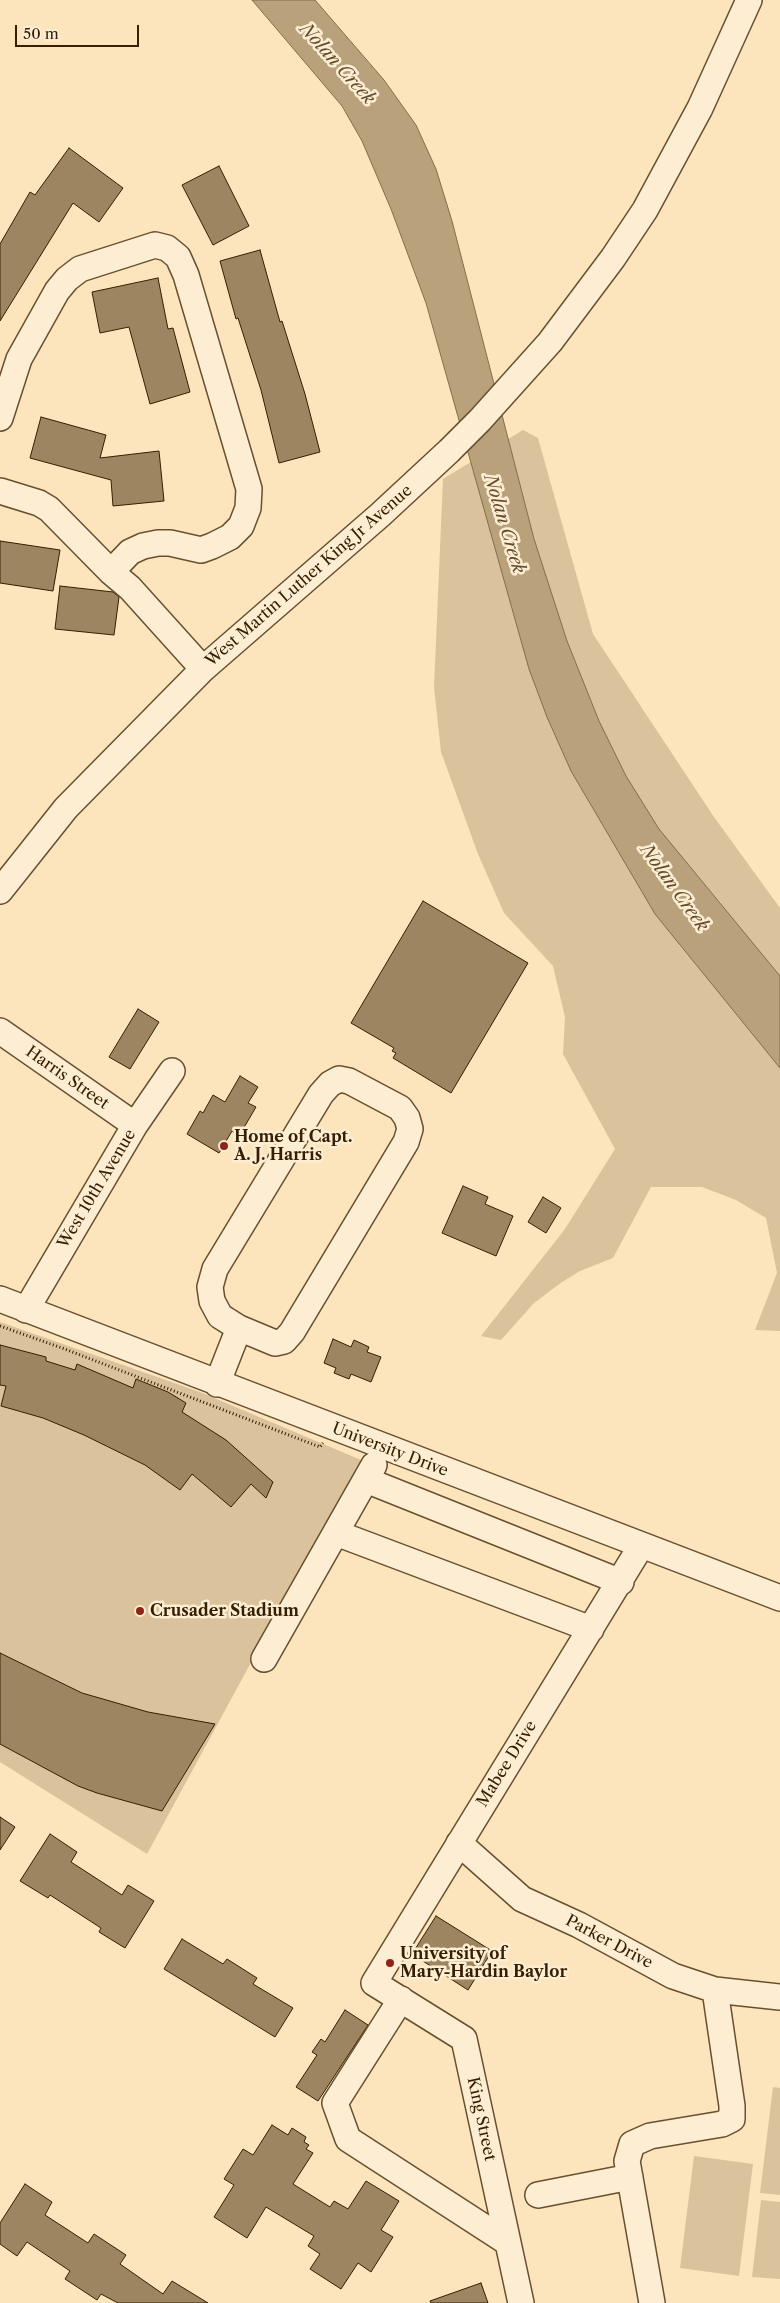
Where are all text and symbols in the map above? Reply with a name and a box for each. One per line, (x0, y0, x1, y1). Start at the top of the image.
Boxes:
scale bar (18, 15, 141, 47)
water label: Nolan Creek (295, 19, 379, 109)
text: 50 m (23, 24, 59, 43)
water label: Nolan Creek (479, 472, 529, 576)
street label: West Martin Luther King Jr Avenue (202, 481, 416, 671)
water label: Nolan Creek (635, 840, 713, 936)
street label: Harris Street (22, 1042, 112, 1114)
street label: West 10th Avenue (54, 1126, 140, 1252)
place label: Home of Capt. A. J. Harris (234, 1127, 352, 1165)
marker: Home of Capt. A. J. Harris (218, 1140, 230, 1152)
street label: University Drive (329, 1419, 451, 1481)
place label: Crusader Stadium (150, 1601, 299, 1621)
marker: Crusader Stadium (134, 1605, 146, 1617)
street label: Mabee Drive (473, 1717, 541, 1811)
street label: Parker Drive (562, 1911, 656, 1973)
place label: University of Mary-Hardin Baylor (400, 1944, 567, 1982)
marker: University of Mary-Hardin Baylor (384, 1957, 396, 1969)
street label: King Street (463, 2075, 499, 2163)

